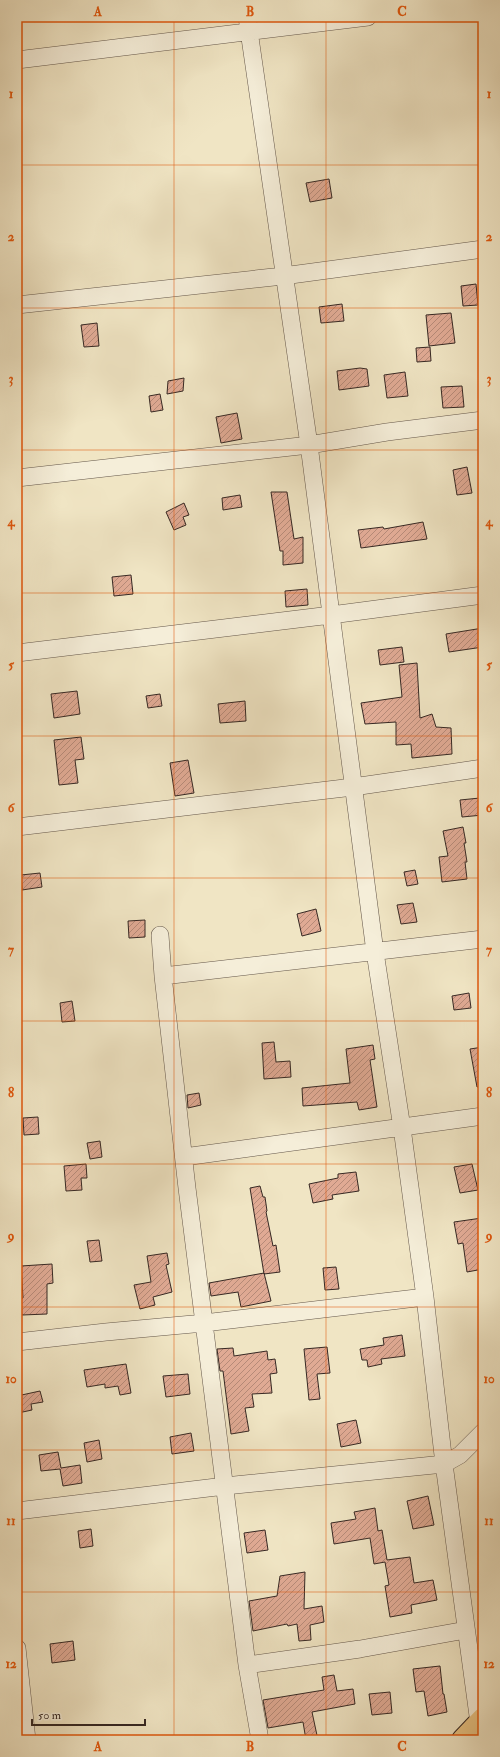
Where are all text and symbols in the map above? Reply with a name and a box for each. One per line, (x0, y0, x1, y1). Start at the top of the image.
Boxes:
text: A (93, 4, 103, 20)
text: B (246, 4, 254, 20)
text: C (397, 4, 407, 20)
text: 1 (9, 86, 14, 102)
text: 1 (487, 86, 492, 102)
text: 2 (8, 229, 15, 245)
text: 2 (486, 229, 493, 245)
text: 3 (9, 371, 14, 387)
text: 3 (487, 371, 492, 387)
text: 4 (6, 514, 15, 530)
text: 4 (484, 514, 493, 530)
text: 5 (8, 657, 14, 673)
text: 5 (486, 657, 492, 673)
text: 6 (8, 800, 16, 816)
text: 6 (486, 800, 494, 816)
text: 7 (8, 942, 15, 958)
text: 7 (486, 942, 493, 958)
text: 8 (8, 1085, 14, 1101)
text: 8 (486, 1085, 492, 1101)
text: 9 (6, 1228, 15, 1244)
text: 9 (484, 1228, 493, 1244)
text: 10 (5, 1371, 17, 1387)
text: 10 (483, 1371, 495, 1387)
text: 11 (6, 1513, 16, 1529)
text: 11 (484, 1513, 494, 1529)
text: 12 (5, 1656, 17, 1672)
text: 12 (483, 1656, 495, 1672)
scale bar (32, 1701, 145, 1727)
text: 50 m (38, 1708, 62, 1723)
text: A (93, 1739, 103, 1755)
text: B (246, 1739, 254, 1755)
text: C (397, 1739, 407, 1755)

